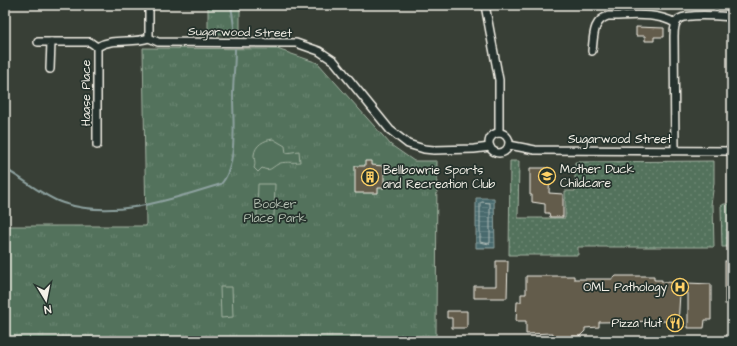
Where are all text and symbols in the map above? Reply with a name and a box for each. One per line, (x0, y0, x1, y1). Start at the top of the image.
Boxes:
street label: Sugarwood Street (188, 23, 292, 43)
street label: Haase Place (78, 59, 95, 126)
street label: Sugarwood Street (568, 131, 672, 149)
place label: Mother Duck Childcare (560, 161, 635, 192)
place label: Bellbowrie Sports and Recreation Club (383, 162, 496, 193)
school or university icon: Mother Duck Childcare (537, 166, 557, 186)
building icon: Bellbowrie Sports and Recreation Club (360, 167, 380, 187)
park label: Booker Place Park (244, 196, 307, 227)
hospital icon: OML Pathology (670, 277, 690, 297)
place label: OML Pathology (583, 279, 667, 297)
north arrow (26, 280, 66, 320)
text: N (43, 301, 52, 317)
restaurant icon: Pizza Hut (665, 313, 685, 333)
place label: Pizza Hut (612, 315, 662, 332)

